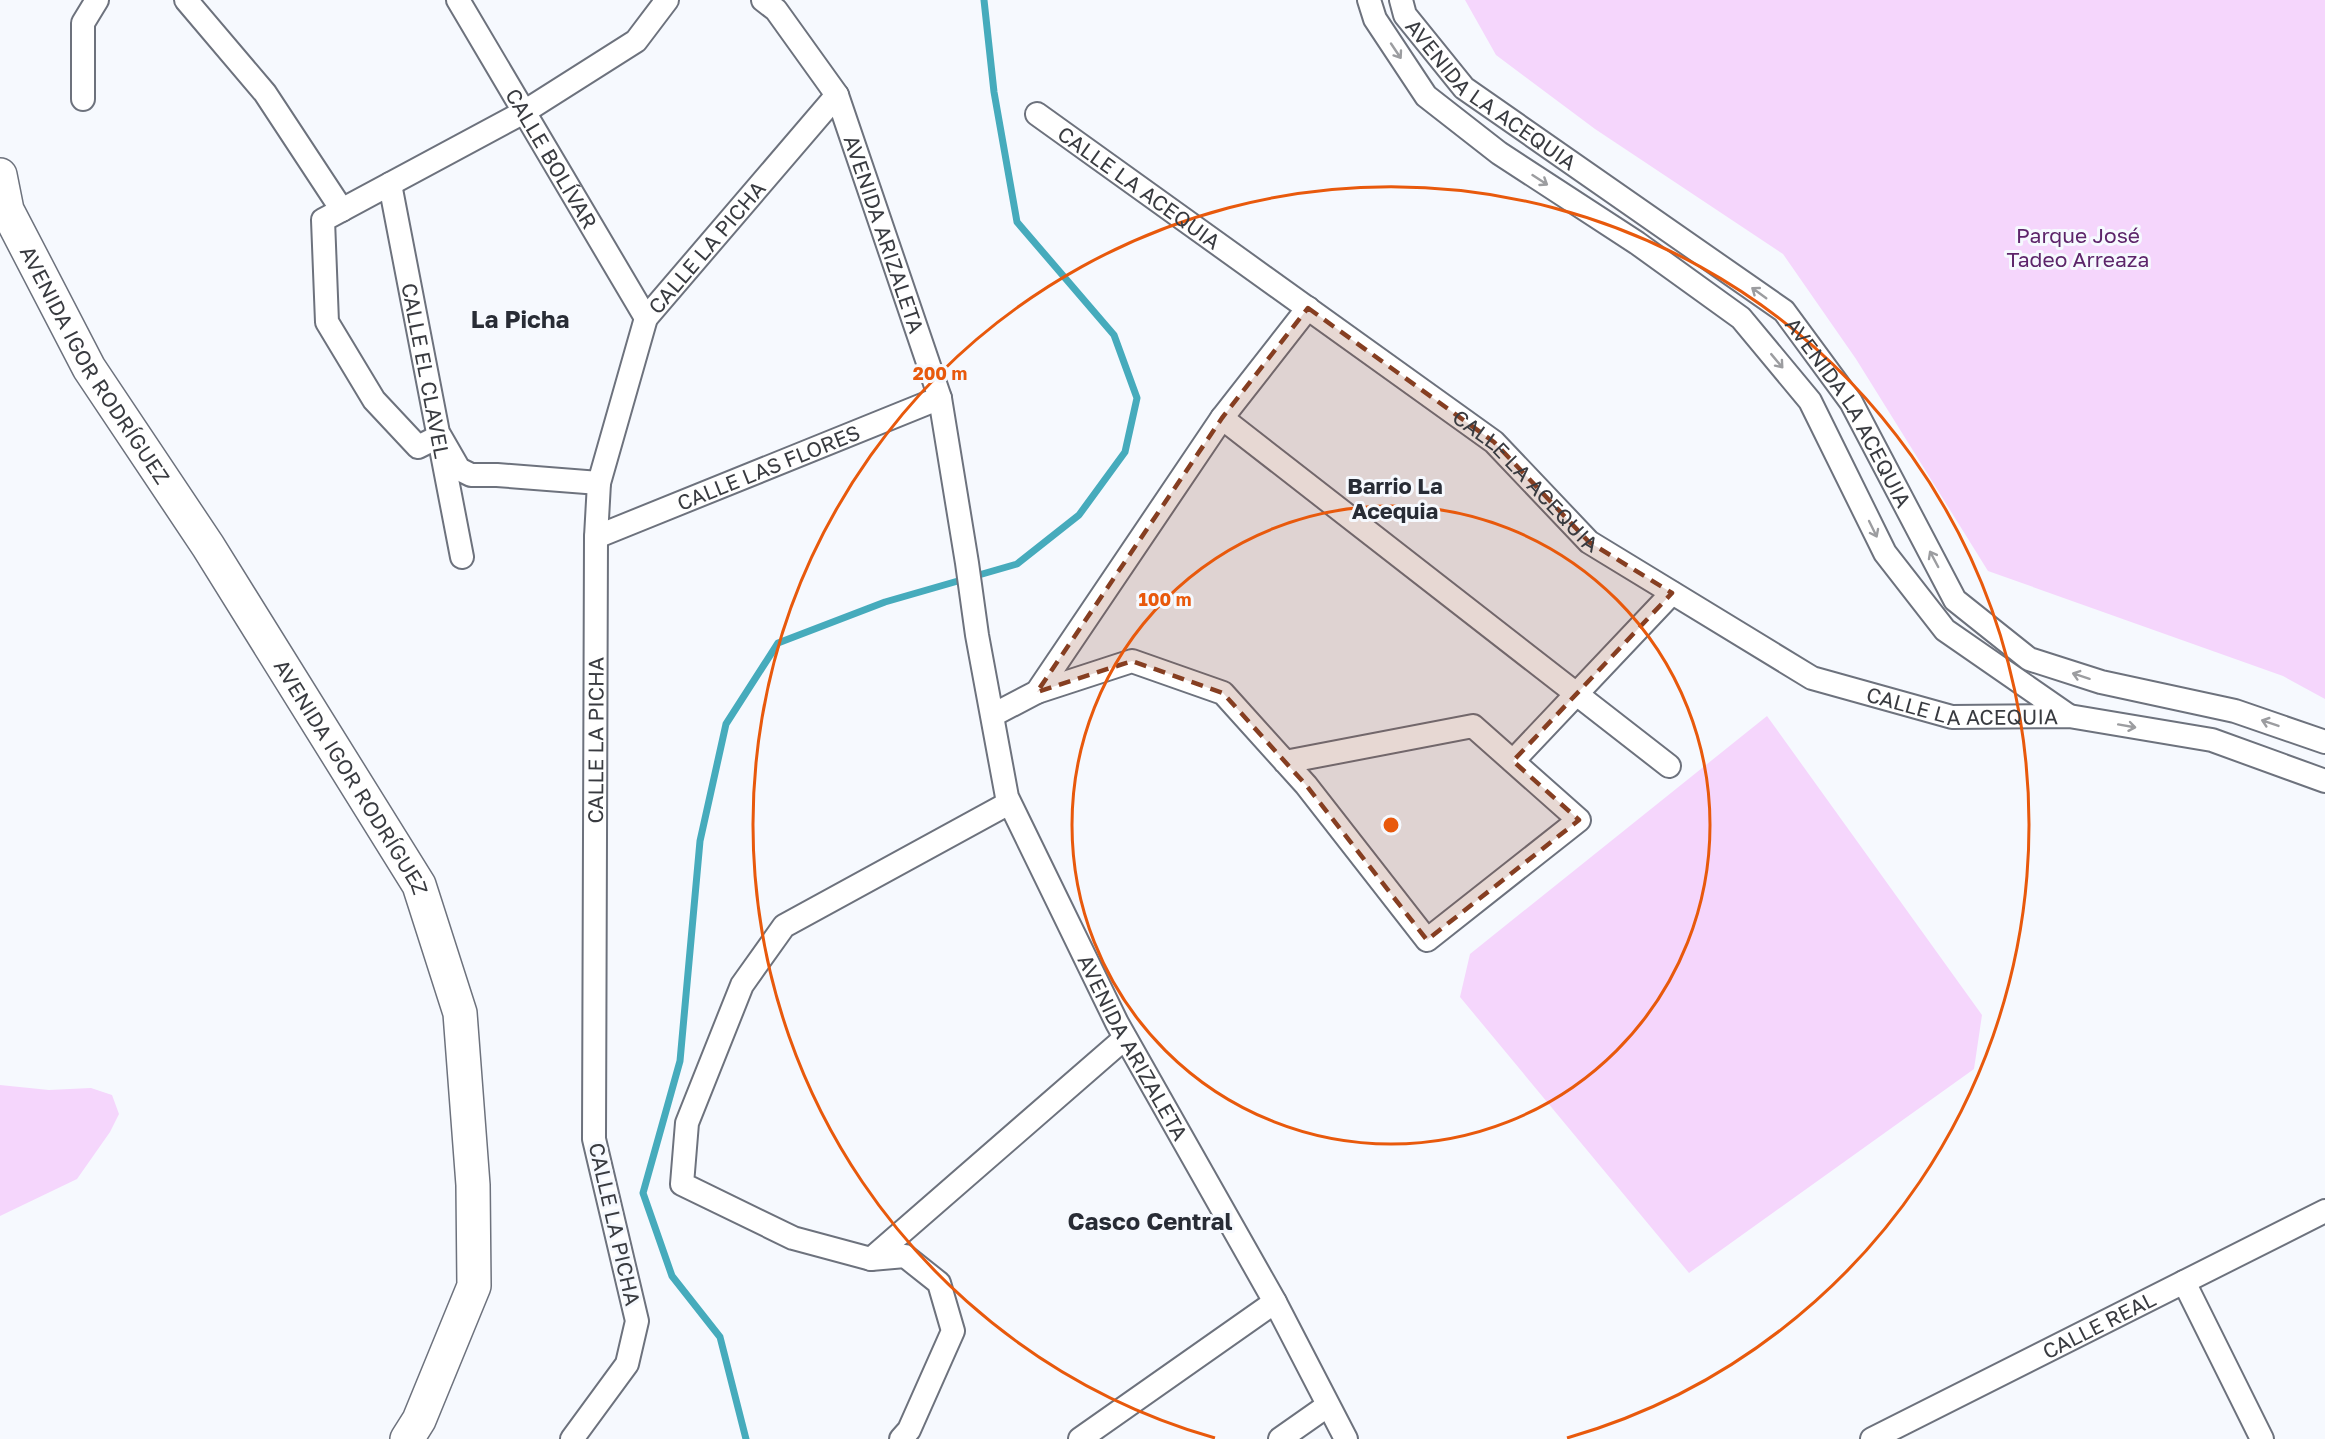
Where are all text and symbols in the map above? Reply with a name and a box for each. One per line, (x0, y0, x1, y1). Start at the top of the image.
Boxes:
street label: AVENIDA LA ACEQUIA (1400, 14, 1582, 175)
one-way arrow (1391, 42, 1403, 59)
street label: CALLE BOLÍVAR (500, 83, 603, 233)
street label: CALLE LA ACEQUIA (1053, 120, 1226, 255)
street label: AVENIDA ARIZALETA (839, 132, 930, 337)
one-way arrow (1531, 174, 1547, 186)
street label: CALLE LA PICHA (643, 175, 771, 319)
park label: Parque José Tadeo Arreaza (2007, 222, 2149, 272)
street label: AVENIDA IGOR RODRÍGUEZ (15, 241, 176, 489)
street label: CALLE EL CLAVEL (396, 281, 456, 460)
one-way arrow (1752, 287, 1768, 299)
district label: La Picha (471, 304, 569, 333)
street label: AVENIDA LA ACEQUIA (1780, 312, 1917, 512)
one-way arrow (1770, 353, 1783, 369)
text: 200 m (913, 362, 967, 384)
street label: CALLE LA ACEQUIA (1448, 404, 1603, 558)
street label: CALLE LAS FLORES (673, 419, 864, 516)
district label: Barrio La Acequia (1347, 472, 1443, 524)
one-way arrow (1867, 520, 1879, 538)
one-way arrow (1927, 551, 1939, 569)
text: 100 m (1139, 588, 1191, 610)
street label: AVENIDA IGOR RODRÍGUEZ (269, 654, 434, 898)
street label: CALLE LA PICHA (582, 657, 609, 824)
one-way arrow (2072, 670, 2091, 681)
street label: CALLE LA ACEQUIA (1864, 681, 2058, 730)
one-way arrow (2261, 716, 2280, 727)
one-way arrow (2117, 720, 2136, 731)
centre of rings (1381, 815, 1401, 835)
street label: AVENIDA ARIZALETA (1073, 950, 1194, 1145)
street label: CALLE LA PICHA (584, 1140, 646, 1308)
district label: Casco Central (1068, 1206, 1232, 1235)
street label: CALLE REAL (2038, 1286, 2160, 1364)

